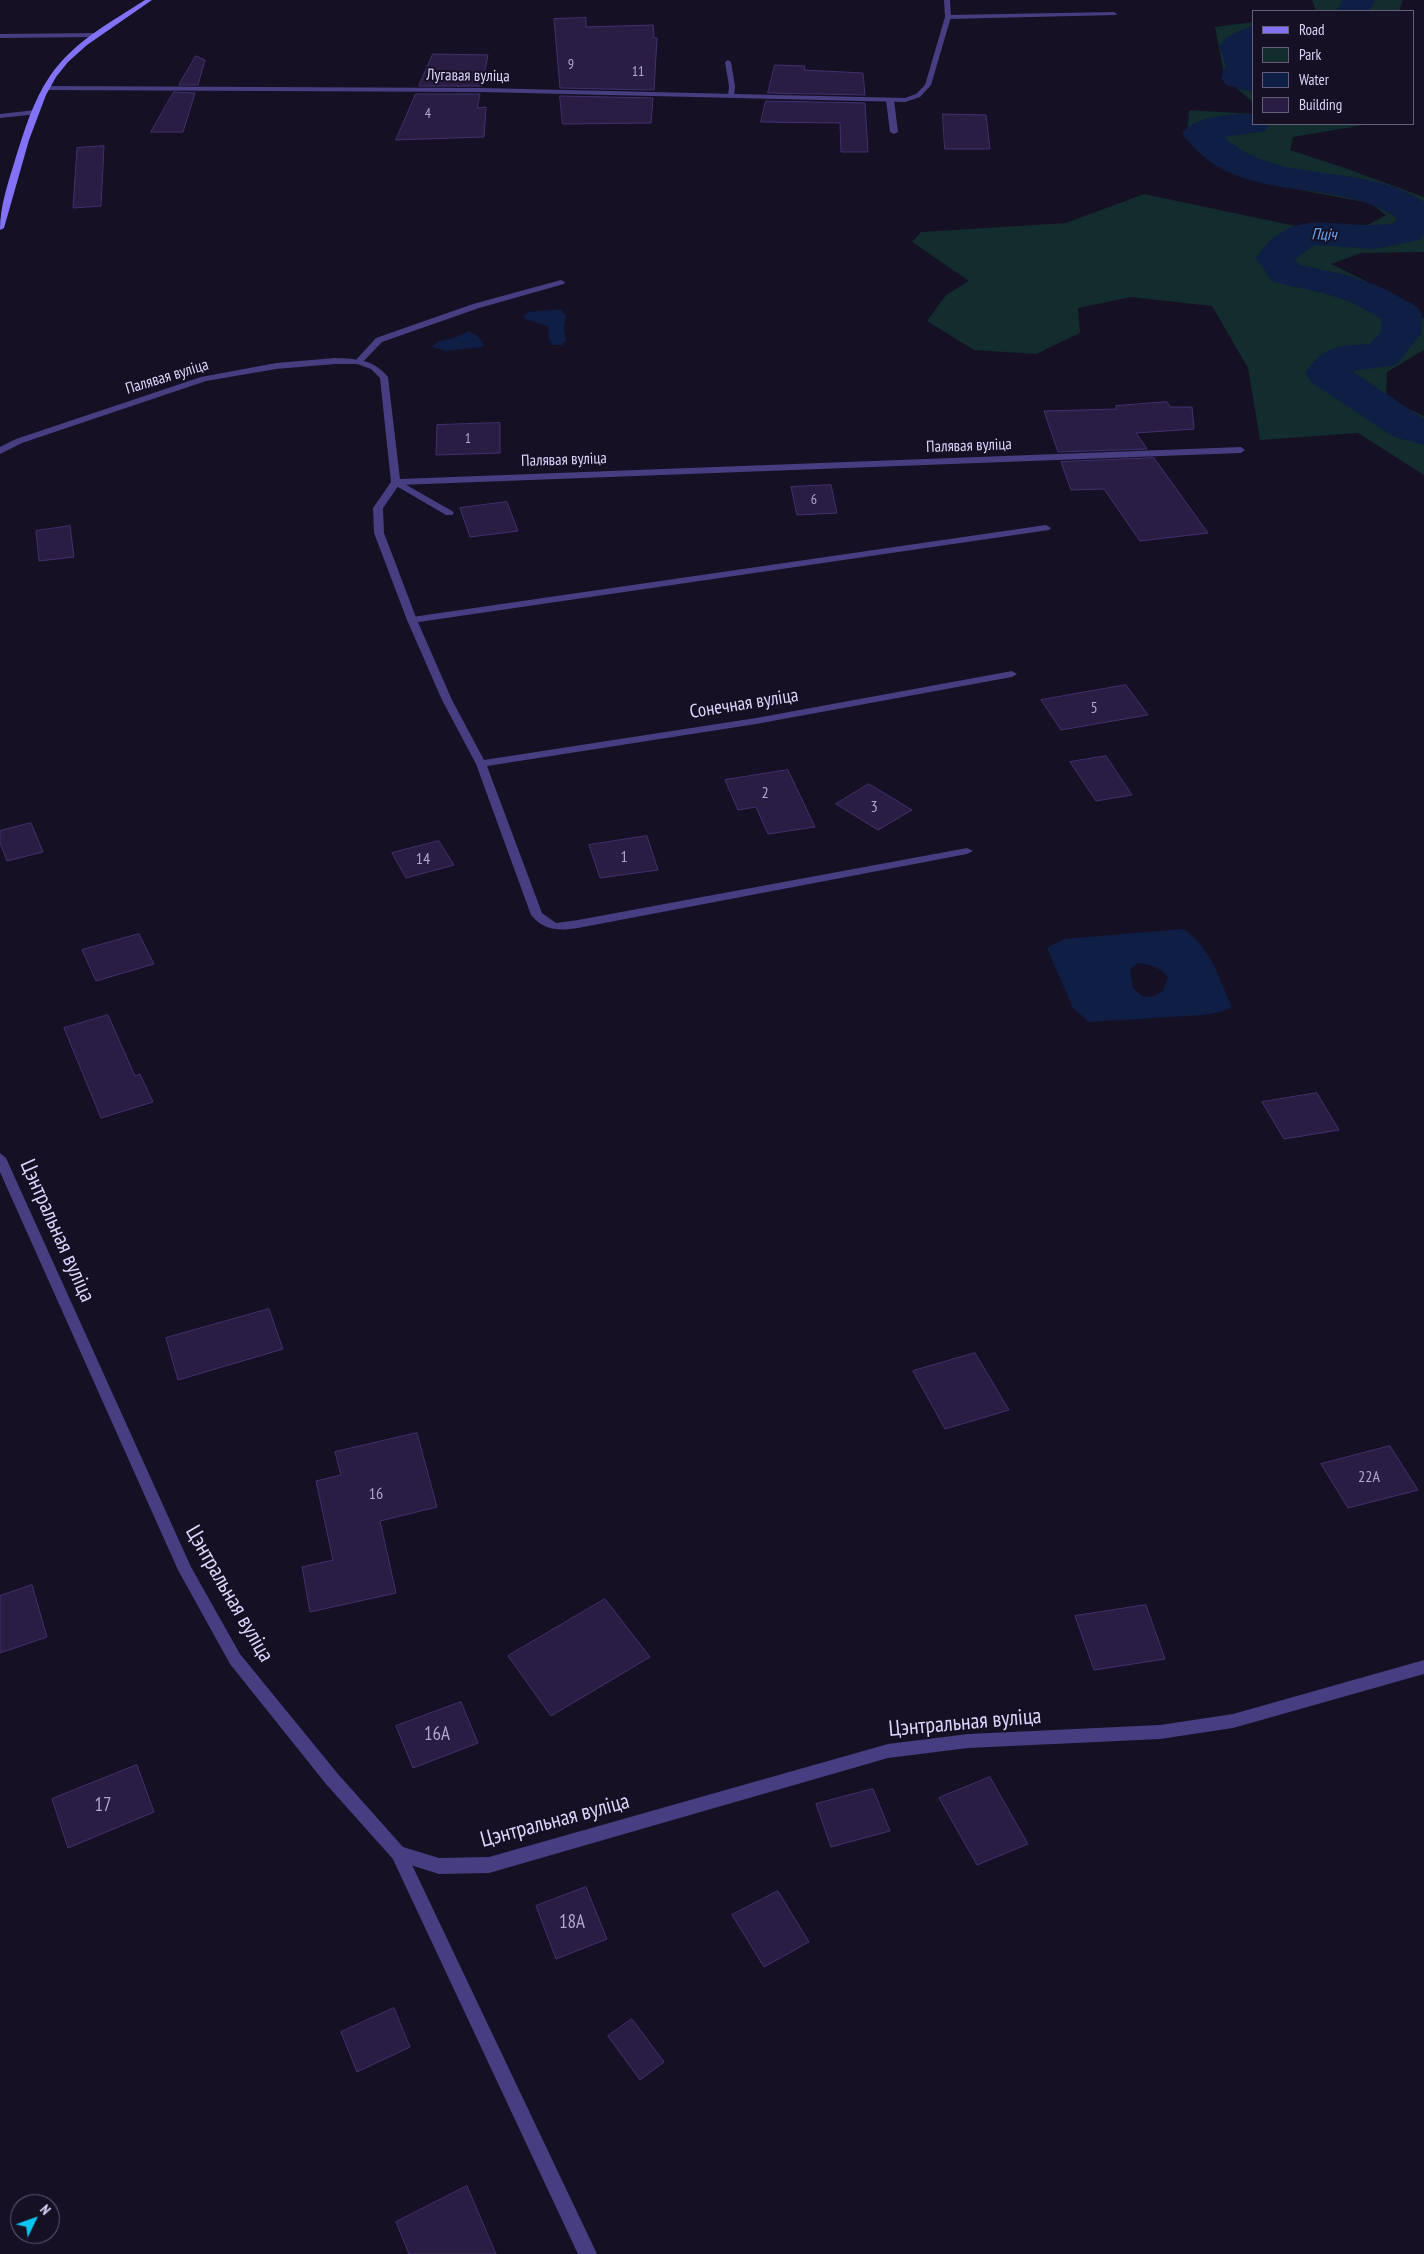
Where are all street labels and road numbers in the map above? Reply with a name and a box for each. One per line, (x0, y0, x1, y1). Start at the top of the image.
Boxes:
street label: Лугавая вуліца (426, 66, 510, 86)
street label: Палявая вуліца (123, 355, 211, 399)
street label: Палявая вуліца (926, 435, 1012, 457)
street label: Палявая вуліца (521, 449, 607, 471)
street label: Сонечная вуліца (688, 684, 800, 724)
street label: Цэнтральная вуліца (14, 1156, 100, 1306)
street label: Цэнтральная вуліца (179, 1521, 279, 1667)
street label: Цэнтральная вуліца (888, 1703, 1042, 1743)
street label: Цэнтральная вуліца (478, 1788, 632, 1854)

